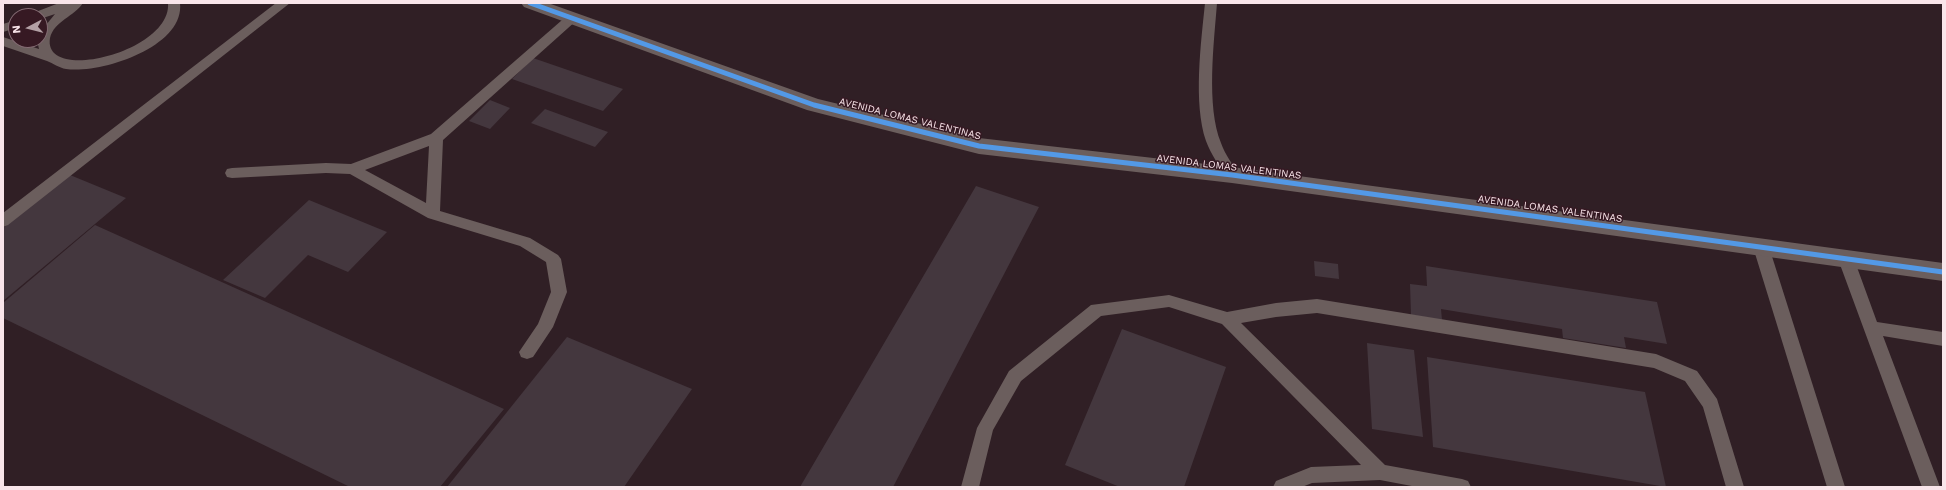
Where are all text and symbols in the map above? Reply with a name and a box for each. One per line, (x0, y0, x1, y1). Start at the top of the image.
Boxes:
north arrow (8, 8, 48, 48)
text: N (10, 25, 24, 34)
street label: AVENIDA LOMAS VALENTINAS (838, 96, 982, 142)
street label: AVENIDA LOMAS VALENTINAS (1156, 152, 1302, 182)
street label: AVENIDA LOMAS VALENTINAS (1477, 193, 1623, 225)

